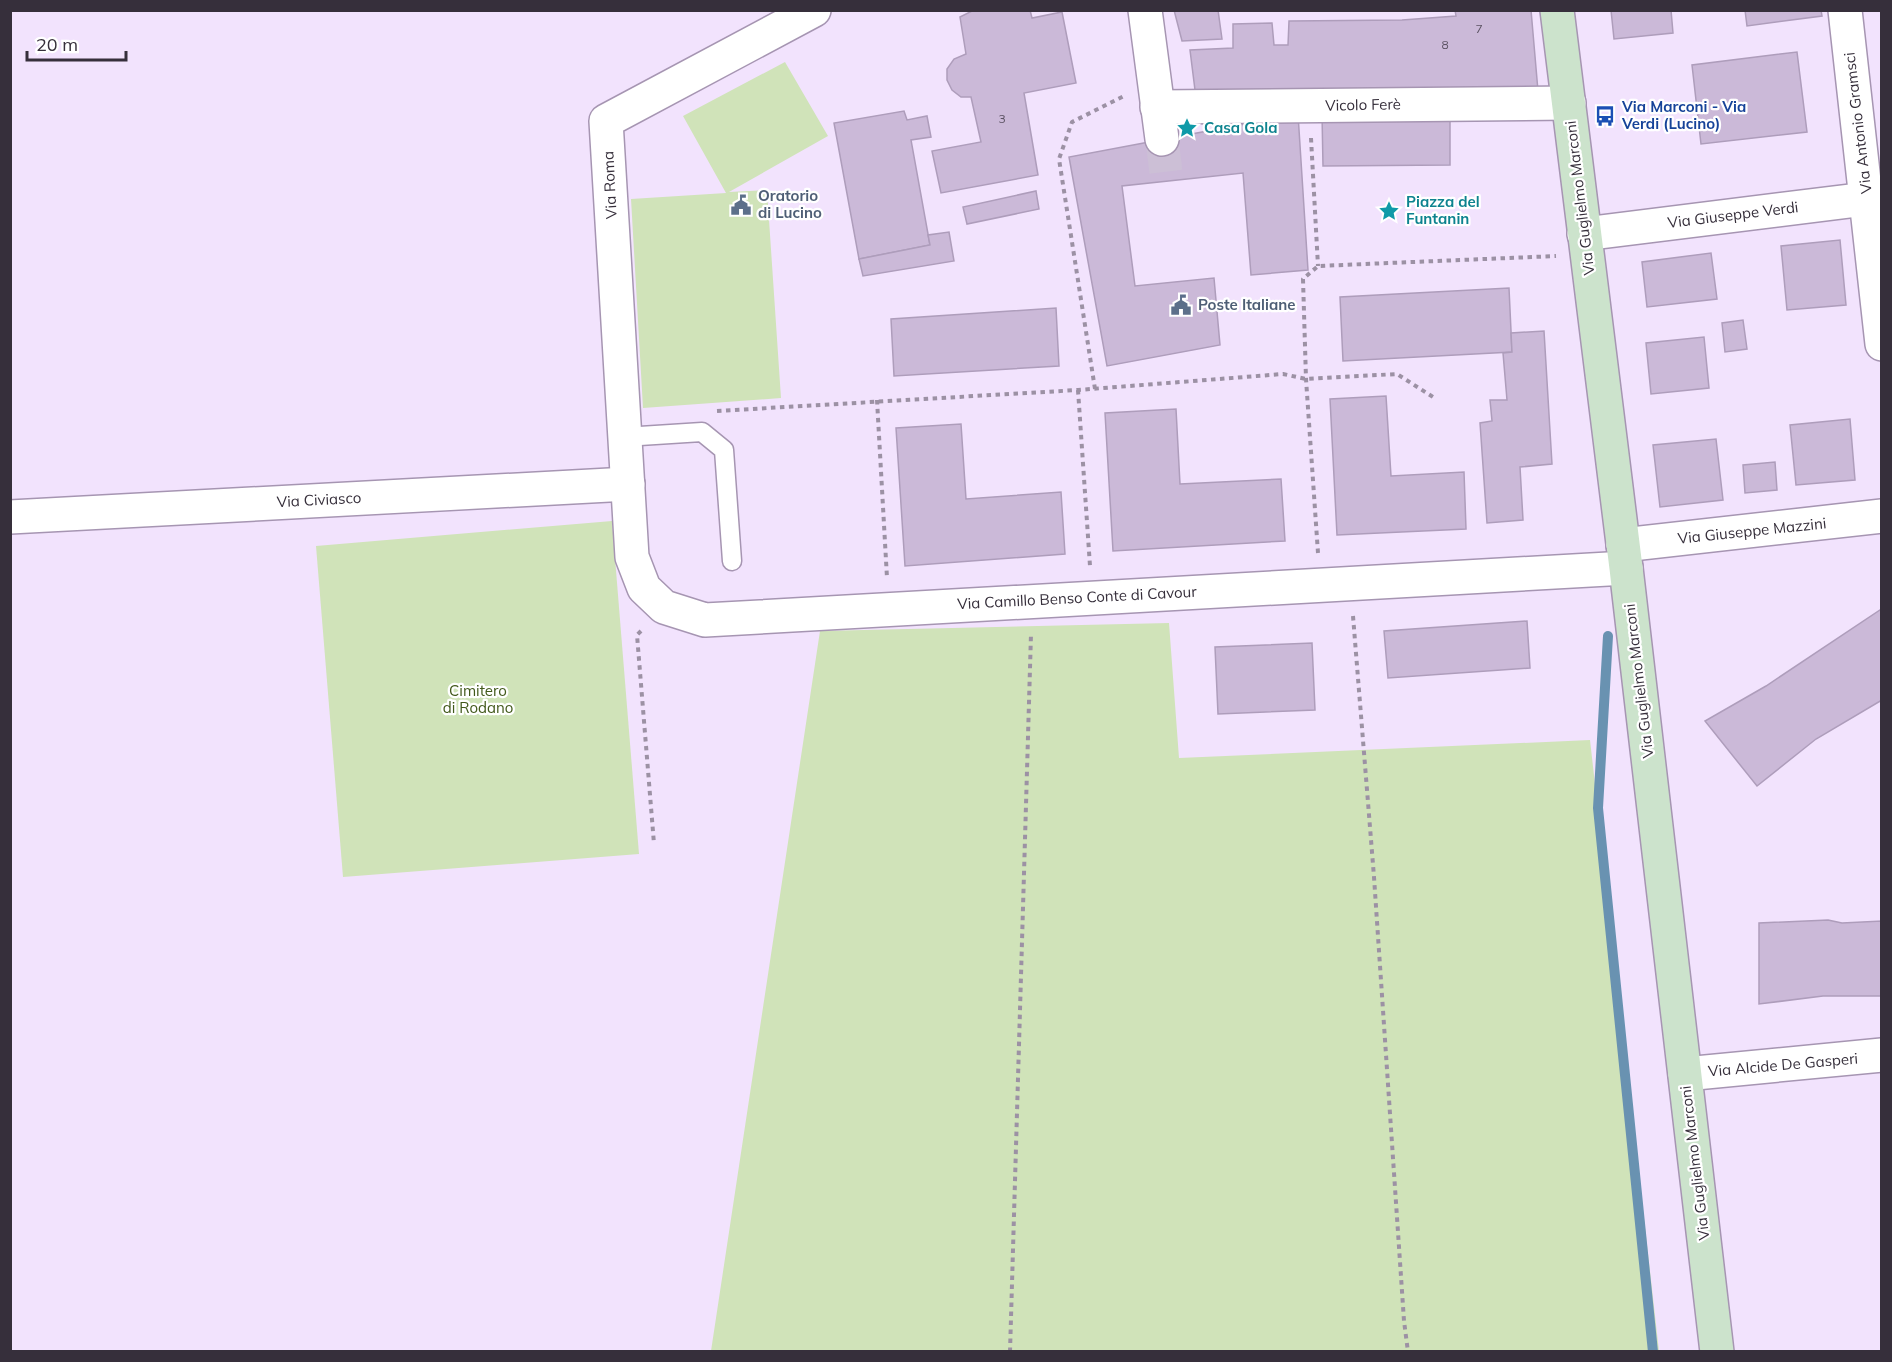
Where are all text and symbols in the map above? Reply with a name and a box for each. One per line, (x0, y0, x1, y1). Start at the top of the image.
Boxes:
house number: 7 (1475, 21, 1483, 36)
scale bar (27, 24, 126, 62)
text: 20 m (36, 33, 78, 56)
house number: 8 (1441, 37, 1449, 52)
street label: Via Antonio Gramsci (1839, 51, 1876, 195)
street label: Vicolo Ferè (1325, 94, 1401, 115)
place label: Via Marconi - Via Verdi (Lucino) (1621, 97, 1746, 133)
bus stop icon: Via Marconi - Via Verdi (Lucino) (1593, 104, 1617, 128)
house number: 3 (998, 111, 1006, 126)
place icon: Casa Gola (1175, 116, 1199, 140)
place label: Casa Gola (1204, 118, 1277, 137)
street label: Via Guglielmo Marconi (1561, 120, 1598, 276)
street label: Via Roma (598, 151, 621, 219)
place label: Oratorio di Lucino (758, 186, 822, 222)
place label: Piazza del Funtanin (1406, 192, 1480, 228)
public building icon: Oratorio di Lucino (729, 193, 753, 217)
street label: Via Giuseppe Verdi (1667, 197, 1799, 232)
place icon: Piazza del Funtanin (1377, 199, 1401, 223)
public building icon: Poste Italiane (1169, 293, 1193, 317)
place label: Poste Italiane (1198, 295, 1296, 314)
street label: Via Civiasco (276, 488, 362, 511)
street label: Via Giuseppe Mazzini (1677, 513, 1827, 548)
street label: Via Camillo Benso Conte di Cavour (957, 582, 1198, 613)
street label: Via Guglielmo Marconi (1620, 603, 1657, 759)
park label: Cimitero di Rodano (443, 681, 513, 717)
street label: Via Alcide De Gasperi (1707, 1048, 1859, 1081)
street label: Via Guglielmo Marconi (1676, 1085, 1713, 1241)

